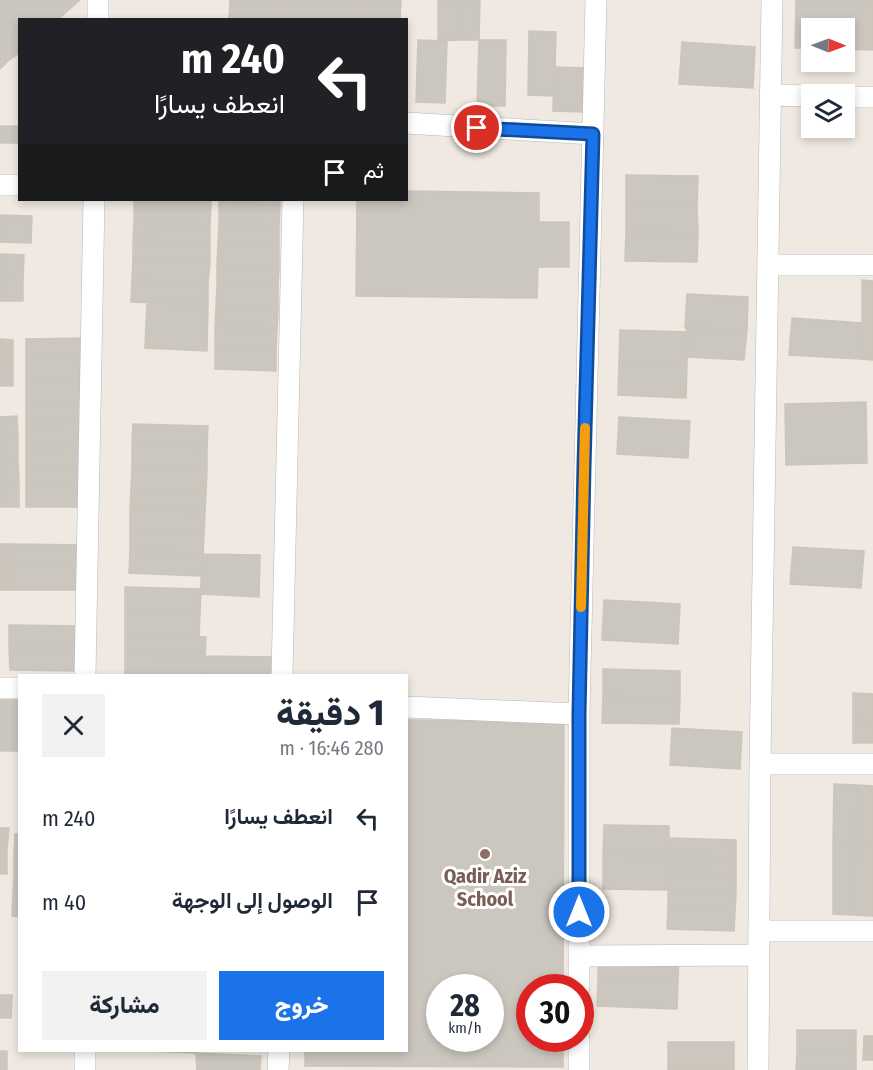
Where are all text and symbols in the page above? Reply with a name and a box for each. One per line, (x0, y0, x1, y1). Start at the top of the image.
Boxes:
north arrow (801, 18, 855, 72)
map controls (801, 18, 855, 138)
text: 240 m (181, 34, 285, 84)
icon: left (306, 42, 384, 120)
button: layers (801, 84, 855, 138)
text: انعطف يسارًا (154, 88, 285, 120)
pin (451, 102, 502, 153)
icon: arrive (460, 111, 493, 144)
icon: arrive (318, 156, 351, 189)
text: ثم (363, 157, 384, 184)
text: 1 دقيقة (276, 691, 384, 735)
button: close (42, 694, 105, 757)
text: 280 m · 16:46 (280, 736, 384, 760)
icon: left (351, 802, 384, 835)
text: انعطف يسارًا (224, 803, 333, 830)
text: 240 m (42, 805, 95, 832)
marker: Qadir Aziz School (478, 847, 492, 861)
place label: Qadir Aziz School (444, 864, 527, 911)
position arrow (547, 880, 611, 944)
icon: arrive (351, 886, 384, 919)
text: الوصول إلى الوجهة (172, 887, 333, 914)
text: 40 m (42, 889, 86, 916)
button: مشاركة (42, 971, 207, 1040)
button: خروج (219, 971, 384, 1040)
speed limit sign: 30 (516, 974, 594, 1052)
text: 28 (450, 988, 480, 1024)
text: km/h (448, 1019, 482, 1037)

